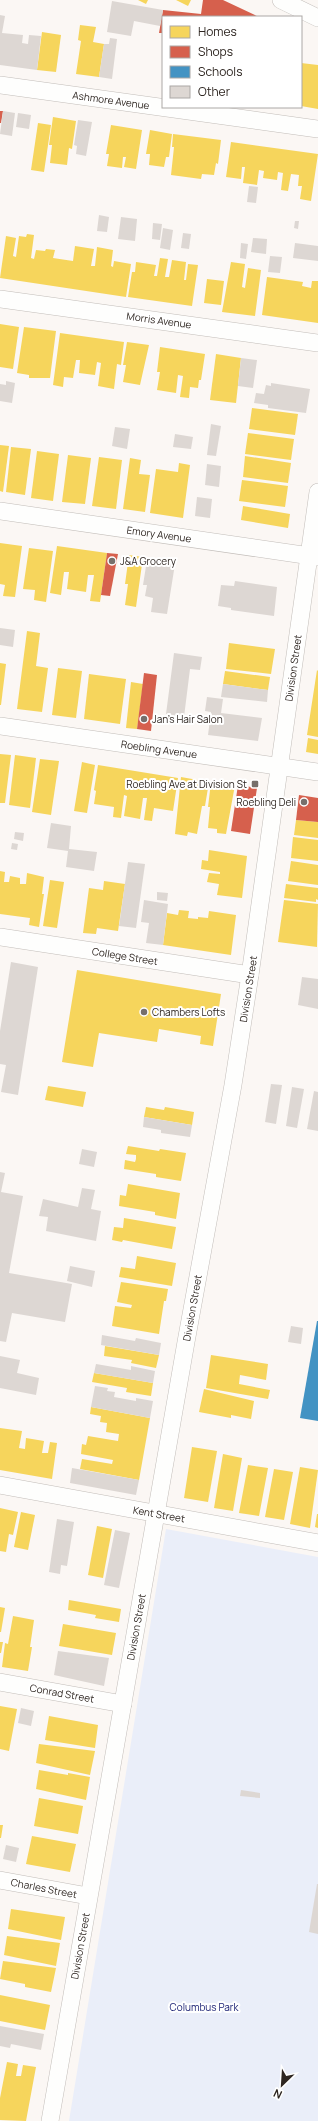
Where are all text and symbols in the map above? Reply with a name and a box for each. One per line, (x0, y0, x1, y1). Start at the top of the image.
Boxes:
legend (162, 16, 302, 108)
text: Homes (198, 23, 237, 40)
text: Shops (198, 43, 233, 60)
text: Schools (198, 63, 242, 80)
text: Other (198, 83, 231, 100)
street label: Ashmore Avenue (72, 88, 150, 112)
street label: Morris Avenue (126, 309, 192, 332)
street label: Emory Avenue (126, 523, 192, 545)
place label: J&A Grocery (120, 554, 177, 568)
marker: J&A Grocery (107, 556, 117, 566)
street label: Division Street (281, 634, 305, 702)
place label: Jan's Hair Salon (152, 712, 223, 726)
marker: Jan's Hair Salon (139, 714, 149, 724)
street label: Roebling Avenue (120, 737, 198, 761)
place label: Roebling Ave at Division St (126, 777, 247, 791)
marker: Roebling Ave at Division St (250, 779, 260, 789)
place label: Roebling Deli (236, 795, 296, 809)
marker: Roebling Deli (299, 797, 309, 807)
street label: College Street (91, 944, 159, 968)
street label: Division Street (236, 955, 260, 1023)
place label: Chambers Lofts (152, 1005, 225, 1019)
marker: Chambers Lofts (139, 1007, 149, 1017)
street label: Division Street (179, 1274, 205, 1342)
street label: Kent Street (132, 1503, 186, 1525)
street label: Division Street (123, 1593, 149, 1661)
street label: Conrad Street (29, 1680, 95, 1706)
street label: Charles Street (10, 1875, 78, 1901)
street label: Division Street (67, 1912, 93, 1980)
park label: Columbus Park (170, 2000, 239, 2014)
north arrow (262, 2065, 302, 2105)
text: N (271, 2086, 284, 2103)

